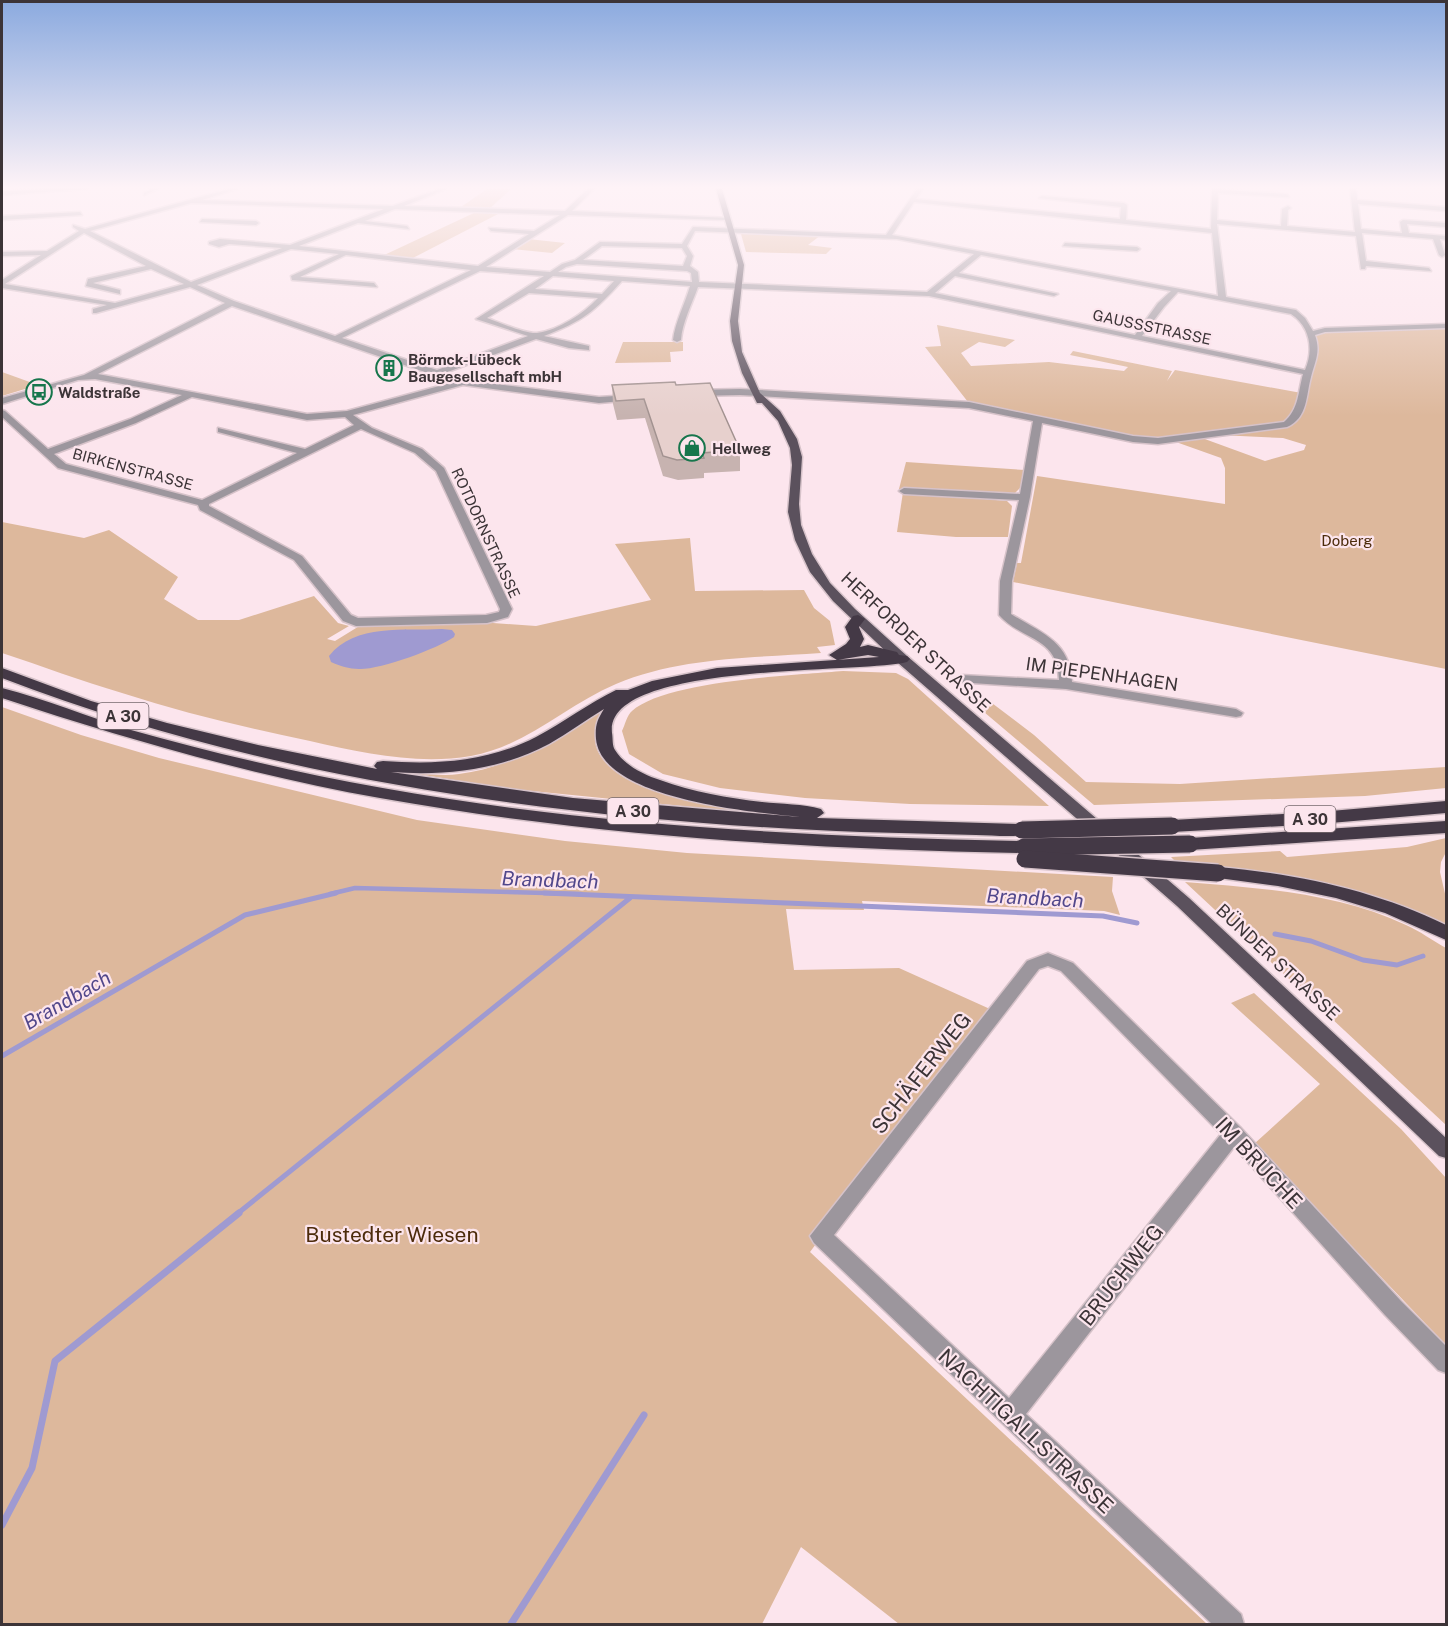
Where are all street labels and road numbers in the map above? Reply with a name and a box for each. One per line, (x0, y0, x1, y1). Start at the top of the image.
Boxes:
street label: GAUSSSTRASSE (1091, 306, 1213, 348)
street label: BIRKENSTRASSE (71, 445, 195, 493)
street label: ROTDORNSTRASSE (448, 465, 524, 601)
street label: HERFORDER STRASSE (837, 567, 995, 717)
street label: IM PIEPENHAGEN (1025, 653, 1179, 695)
road number: A 30 (98, 703, 148, 729)
road number: A 30 (608, 798, 658, 824)
road number: A 30 (1284, 806, 1336, 832)
street label: BÜNDER STRASSE (1212, 899, 1345, 1025)
street label: SCHÄFERWEG (866, 1007, 976, 1139)
street label: IM BRUCHE (1210, 1112, 1308, 1214)
street label: BRUCHWEG (1074, 1219, 1168, 1331)
street label: NACHTIGALLSTRASSE (933, 1343, 1119, 1519)

